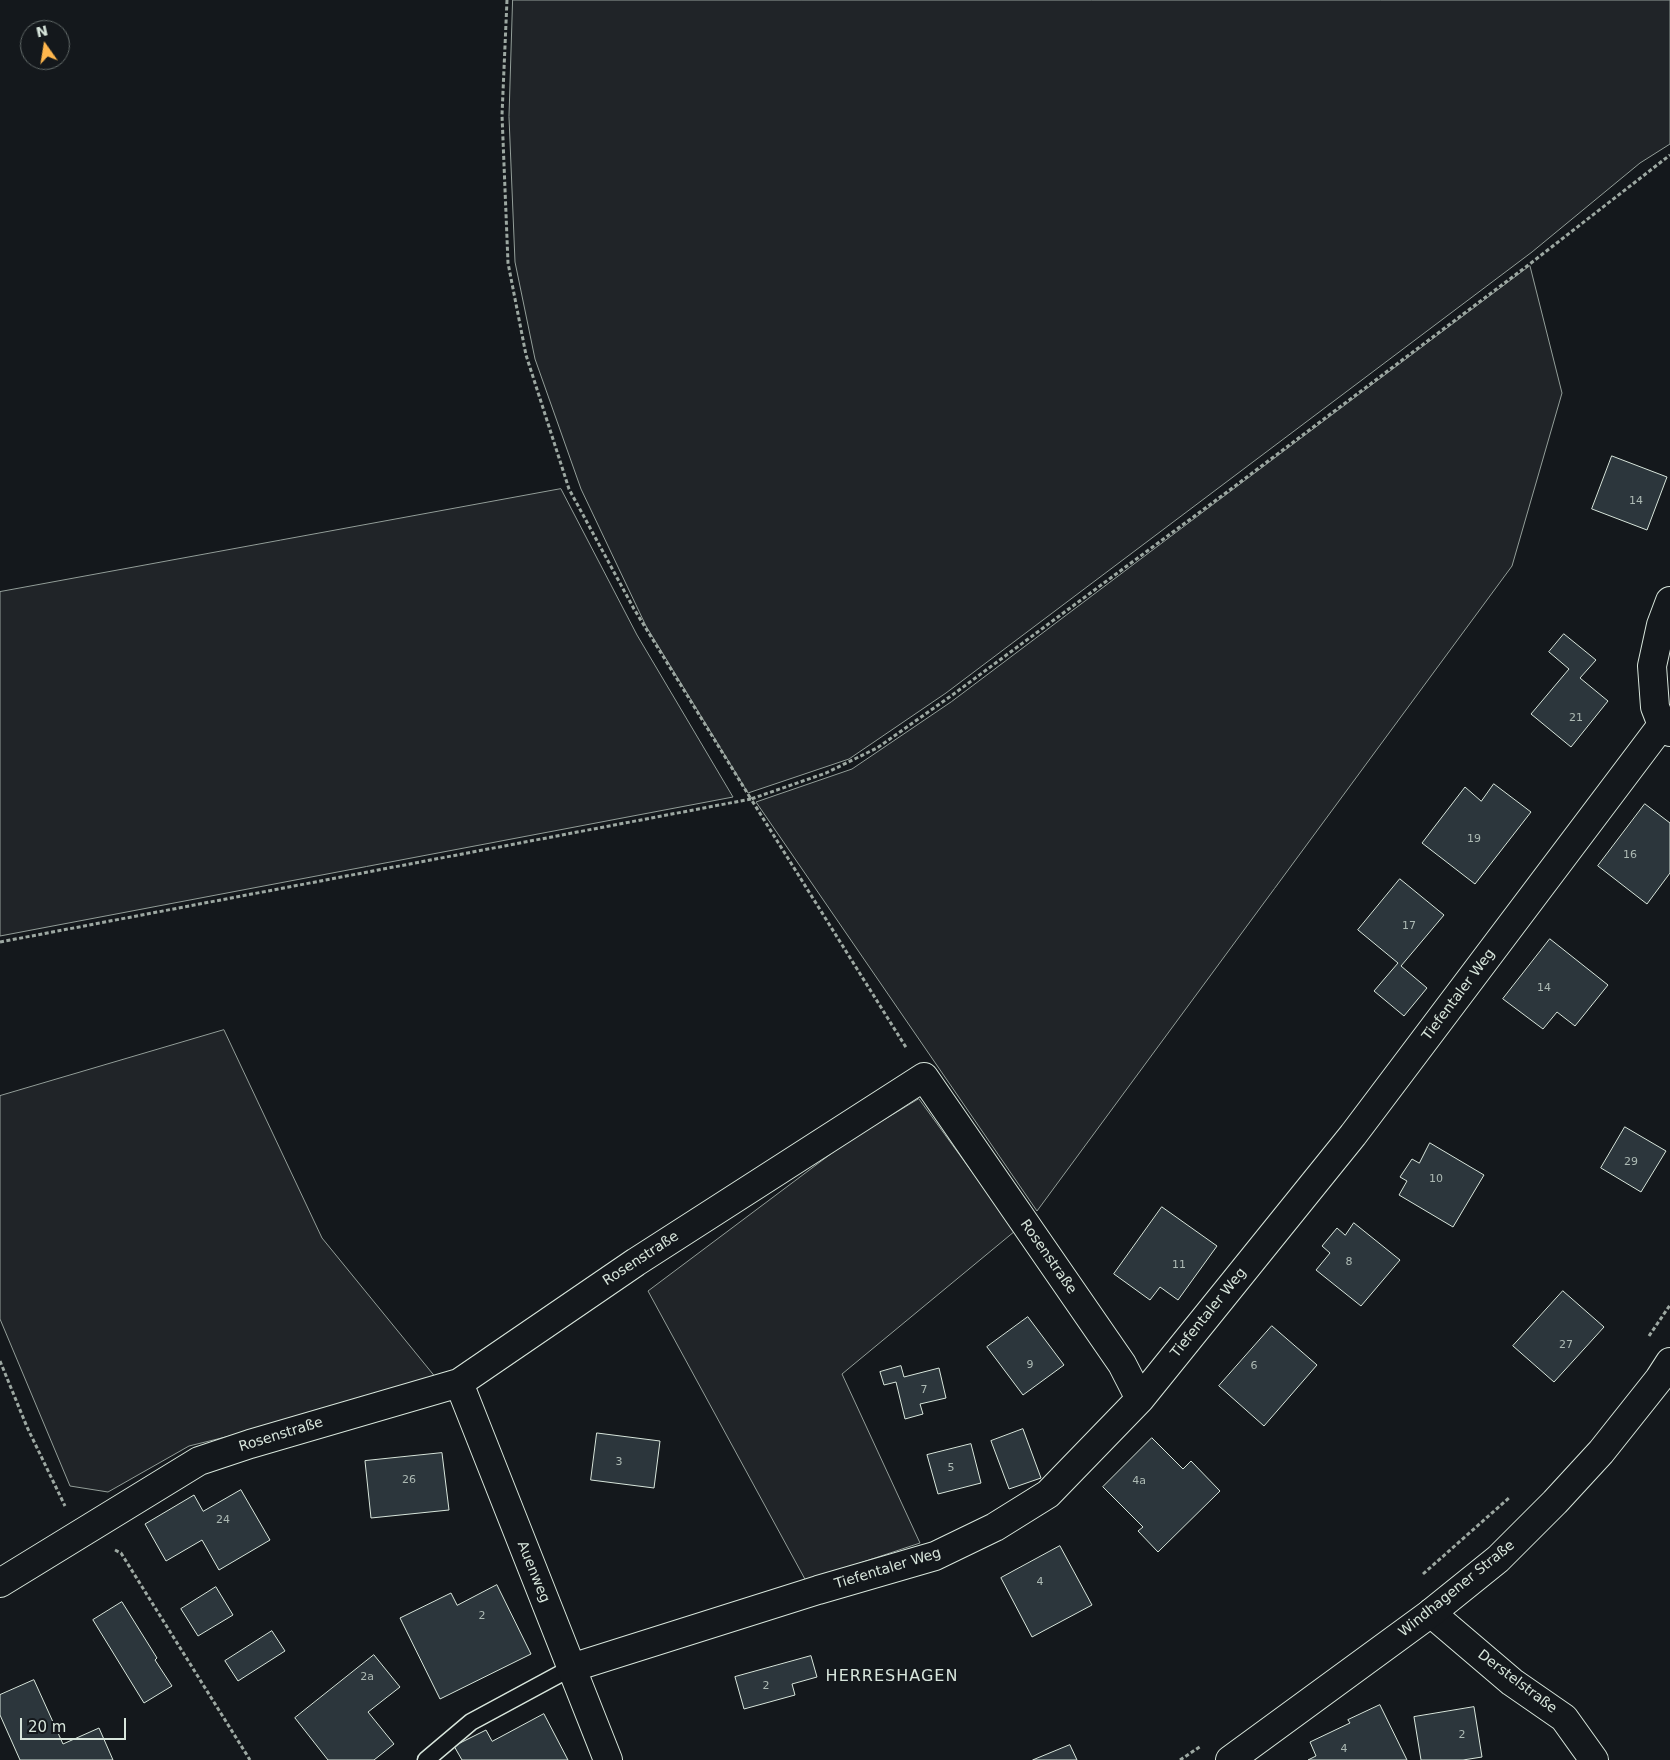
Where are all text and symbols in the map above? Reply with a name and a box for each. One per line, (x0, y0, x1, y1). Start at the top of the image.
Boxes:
north arrow (20, 20, 70, 70)
text: N (34, 22, 49, 40)
house number: 14 (1629, 494, 1643, 508)
house number: 21 (1569, 711, 1583, 725)
house number: 19 (1467, 832, 1481, 846)
house number: 16 (1623, 848, 1637, 862)
house number: 17 (1402, 919, 1416, 933)
street label: Tiefentaler Weg (1419, 946, 1499, 1044)
house number: 14 (1537, 981, 1551, 995)
house number: 29 (1624, 1155, 1638, 1169)
house number: 10 (1429, 1172, 1443, 1186)
street label: Rosenstraße (1016, 1217, 1080, 1297)
street label: Rosenstraße (600, 1228, 682, 1290)
house number: 8 (1346, 1255, 1352, 1269)
house number: 11 (1172, 1258, 1186, 1272)
street label: Tiefentaler Weg (1168, 1265, 1250, 1361)
house number: 27 (1559, 1338, 1573, 1352)
house number: 9 (1027, 1358, 1033, 1372)
house number: 6 (1251, 1359, 1257, 1373)
house number: 7 (921, 1383, 927, 1397)
street label: Rosenstraße (237, 1414, 325, 1456)
house number: 3 (616, 1455, 622, 1469)
house number: 5 (948, 1461, 954, 1475)
house number: 26 (402, 1473, 416, 1487)
house number: 4a (1132, 1474, 1146, 1488)
house number: 24 (216, 1513, 230, 1527)
street label: Windhagener Straße (1396, 1537, 1518, 1641)
street label: Auenweg (513, 1539, 553, 1605)
street label: Tiefentaler Weg (833, 1545, 943, 1593)
house number: 4 (1037, 1575, 1043, 1589)
house number: 2 (479, 1609, 485, 1623)
street label: Derstelstraße (1474, 1647, 1560, 1717)
district label: HERRESHAGEN (824, 1667, 960, 1687)
house number: 2a (360, 1670, 374, 1684)
house number: 2 (763, 1679, 769, 1693)
scale bar (22, 1708, 129, 1740)
text: 20 m (28, 1718, 66, 1736)
house number: 2 (1459, 1728, 1465, 1742)
house number: 4 (1341, 1742, 1347, 1756)

